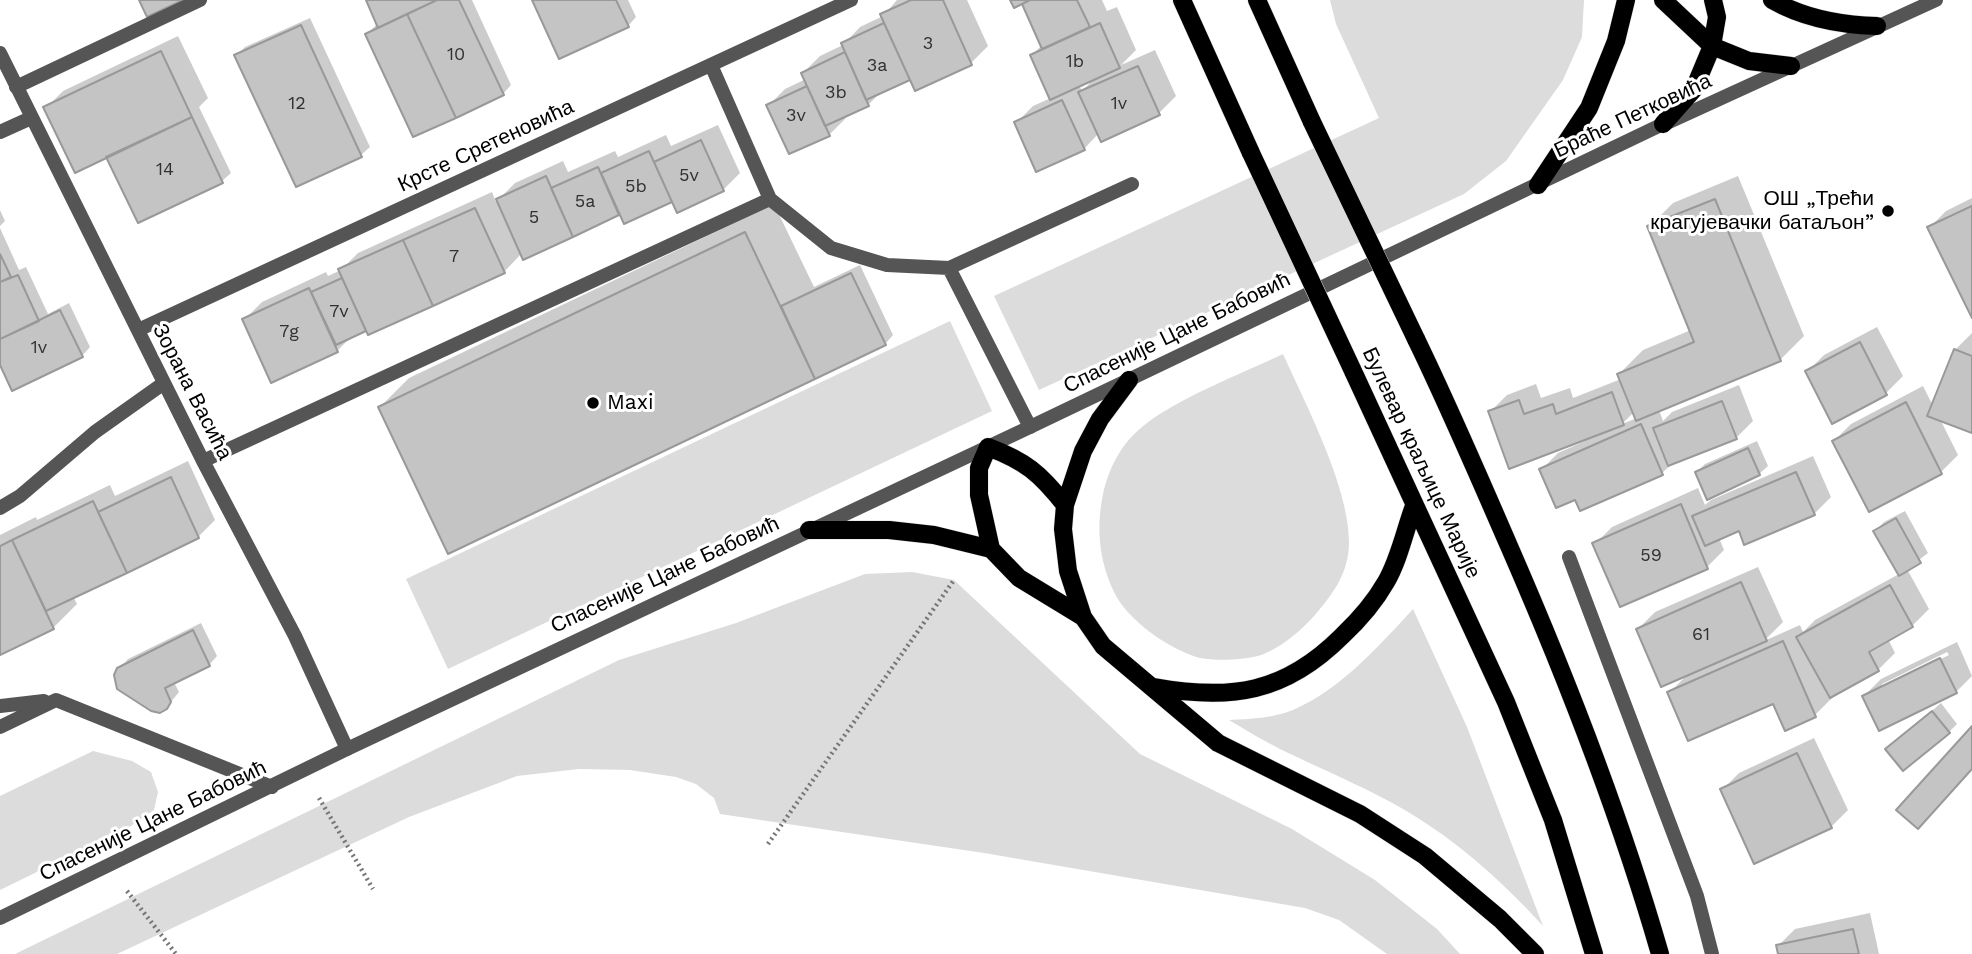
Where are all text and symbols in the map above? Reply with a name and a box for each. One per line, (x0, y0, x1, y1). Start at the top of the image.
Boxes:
house number: 3 (923, 33, 933, 55)
house number: 10 (447, 44, 465, 66)
house number: 1b (1066, 51, 1084, 73)
house number: 3a (867, 55, 887, 77)
street label: Браће Петковића (1550, 69, 1716, 163)
house number: 3b (825, 82, 847, 104)
house number: 12 (288, 93, 306, 115)
house number: 1v (1111, 93, 1127, 115)
street label: Крсте Сретеновића (394, 94, 578, 198)
house number: 3v (786, 105, 806, 127)
house number: 14 (156, 159, 174, 181)
house number: 5v (679, 165, 699, 187)
house number: 5b (625, 176, 647, 198)
place label: ОШ „Трећи крагујевачки батаљон” (1650, 186, 1874, 236)
house number: 5a (575, 191, 595, 213)
marker: ОШ „Трећи крагујевачки батаљон” (1880, 203, 1896, 219)
house number: 5 (529, 207, 539, 229)
house number: 7 (449, 246, 459, 268)
street label: Спасеније Цане Бабовић (1060, 267, 1294, 399)
house number: 7v (329, 301, 349, 323)
street label: Зорана Васића (147, 320, 237, 464)
house number: 7g (279, 321, 299, 343)
house number: 1v (31, 337, 47, 359)
street label: Булевар краљице Марије (1356, 344, 1486, 582)
place label: Maxi (607, 390, 653, 416)
marker: Maxi (585, 395, 601, 411)
street label: Спасеније Цане Бабовић (547, 511, 783, 639)
house number: 59 (1640, 545, 1662, 567)
house number: 61 (1692, 624, 1710, 646)
street label: Спасеније Цане Бабовић (36, 755, 270, 887)

